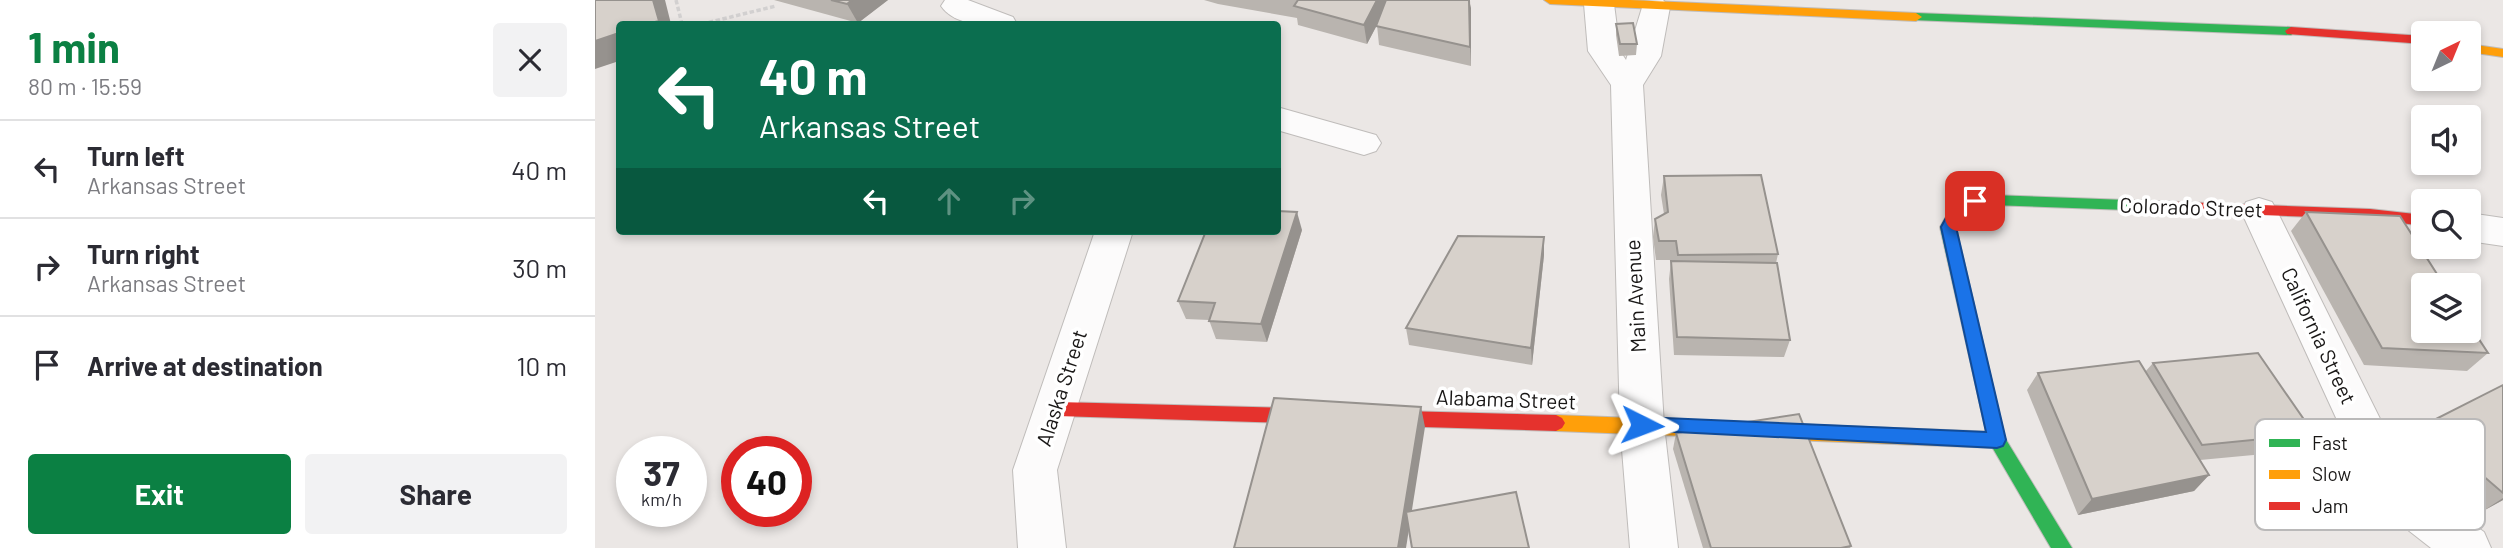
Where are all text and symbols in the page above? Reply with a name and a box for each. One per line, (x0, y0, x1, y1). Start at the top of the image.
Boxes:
text: 1 min (28, 21, 120, 71)
north arrow (2411, 21, 2481, 91)
map controls (2411, 21, 2481, 343)
button: close (493, 23, 567, 97)
text: 40 m (759, 46, 867, 105)
icon: left (644, 49, 735, 140)
text: 80 m · 15:59 (28, 72, 142, 100)
button: sound (2411, 105, 2481, 175)
text: Arkansas Street (759, 106, 980, 144)
text: Turn left (87, 140, 185, 171)
icon: left (28, 150, 66, 188)
text: 40 m (511, 154, 567, 185)
text: Arkansas Street (87, 171, 246, 199)
pin (1945, 171, 2005, 231)
icon: left (857, 182, 895, 220)
icon: ahead (930, 182, 968, 220)
icon: right (1003, 182, 1041, 220)
icon: arrive (1956, 182, 1994, 220)
button: search (2411, 189, 2481, 259)
street label: Colorado Street (2119, 192, 2263, 221)
text: Turn right (87, 238, 200, 269)
street label: Main Avenue (1619, 239, 1650, 353)
icon: right (28, 248, 66, 286)
text: 30 m (512, 252, 567, 283)
street label: California Street (2277, 263, 2362, 408)
text: Arkansas Street (87, 269, 246, 297)
button: layers (2411, 273, 2481, 343)
street label: Alaska Street (1030, 326, 1091, 449)
icon: arrive (28, 346, 66, 384)
text: Arrive at destination (87, 350, 323, 381)
text: 10 m (517, 350, 567, 381)
street label: Alabama Street (1436, 384, 1577, 413)
position arrow (1605, 388, 1679, 462)
legend (2255, 419, 2485, 530)
text: Fast (2312, 431, 2348, 454)
speed limit sign: 40 (721, 436, 812, 527)
text: 37 (643, 451, 680, 493)
button: Exit (28, 454, 291, 534)
button: Share (305, 454, 567, 534)
text: Slow (2312, 462, 2351, 485)
text: km/h (641, 488, 682, 510)
text: Jam (2312, 494, 2348, 517)

